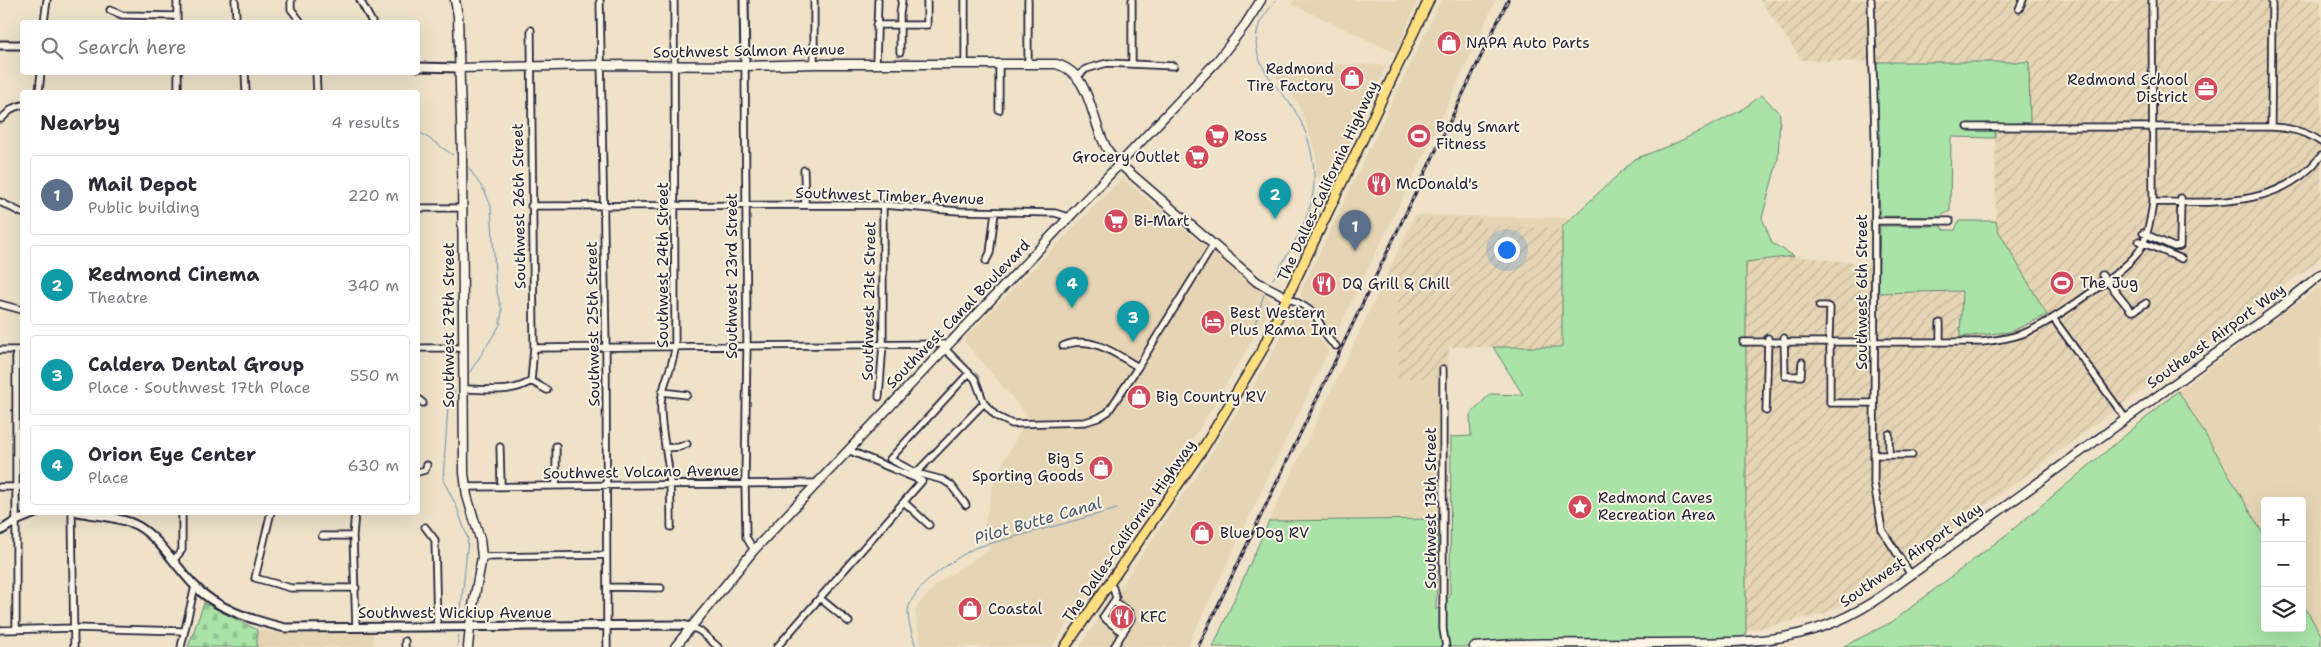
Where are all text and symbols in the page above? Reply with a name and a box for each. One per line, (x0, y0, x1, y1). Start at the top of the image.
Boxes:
search box (20, 20, 420, 75)
shop icon: NAPA Auto Parts (1436, 30, 1462, 56)
place label: NAPA Auto Parts (1466, 33, 1590, 53)
icon: search (38, 34, 66, 62)
text: Search here (78, 35, 187, 60)
street label: Southwest Salmon Avenue (653, 39, 845, 63)
place label: Redmond Tire Factory (1247, 59, 1334, 96)
shop icon: Redmond Tire Factory (1339, 65, 1365, 91)
place label: Redmond School District (2067, 70, 2188, 107)
office icon: Redmond School District (2193, 76, 2219, 102)
street label: The Dalles-California Highway (1273, 78, 1383, 284)
text: Nearby (40, 109, 120, 137)
text: 4 results (331, 112, 400, 133)
place label: Body Smart Fitness (1436, 117, 1520, 154)
street label: Southwest 26th Street (508, 123, 530, 289)
supermarket icon: Ross (1204, 123, 1230, 149)
sports icon: Body Smart Fitness (1406, 123, 1432, 149)
place label: Ross (1234, 126, 1267, 146)
supermarket icon: Grocery Outlet (1184, 144, 1210, 170)
place label: Grocery Outlet (1072, 147, 1180, 167)
restaurant icon: McDonald's (1366, 171, 1392, 197)
text: Mail Depot (88, 172, 197, 197)
place label: McDonald's (1396, 174, 1478, 194)
pin: 2 (1259, 178, 1291, 219)
street label: Southwest 24th Street (653, 182, 673, 348)
street label: Southwest Timber Avenue (795, 183, 985, 209)
text: 1 (53, 185, 61, 206)
text: 220 m (347, 185, 399, 206)
street label: Southwest 23rd Street (722, 193, 742, 359)
text: Public building (88, 197, 200, 218)
supermarket icon: Bi-Mart (1103, 208, 1129, 234)
pin: 1 (1339, 210, 1371, 251)
place label: Bi-Mart (1134, 211, 1190, 231)
street label: Southwest 6th Street (1852, 214, 1872, 370)
street label: Southwest 21st Street (858, 221, 880, 381)
street label: Southwest Canal Boulevard (881, 235, 1035, 393)
your location (1494, 237, 1520, 263)
street label: Southwest 25th Street (582, 241, 604, 407)
street label: Southwest 27th Street (439, 242, 459, 408)
text: Redmond Cinema (88, 262, 259, 287)
pin: 4 (1056, 267, 1088, 308)
sports icon: The Jug (2049, 270, 2075, 296)
restaurant icon: DQ Grill & Chill (1311, 271, 1337, 297)
place label: The Jug (2080, 273, 2138, 293)
place label: DQ Grill & Chill (1342, 274, 1450, 294)
text: 2 (51, 275, 63, 296)
text: 340 m (347, 275, 399, 296)
street label: Southeast Airport Way (2143, 279, 2289, 393)
text: Theatre (88, 287, 148, 308)
pin: 3 (1117, 301, 1149, 342)
place label: Best Western Plus Rama Inn (1230, 303, 1337, 340)
hotel icon: Best Western Plus Rama Inn (1200, 309, 1226, 335)
text: Caldera Dental Group (88, 352, 304, 377)
text: 3 (51, 365, 63, 386)
text: 550 m (350, 365, 399, 386)
text: Place · Southwest 17th Place (88, 377, 310, 398)
shop icon: Big Country RV (1126, 384, 1152, 410)
place label: Big Country RV (1156, 387, 1266, 407)
street label: Southwest 13th Street (1421, 427, 1441, 589)
street label: The Dalles-California Highway (1058, 436, 1200, 626)
text: Orion Eye Center (88, 442, 256, 467)
place label: Big 5 Sporting Goods (972, 449, 1084, 486)
text: 4 (51, 455, 63, 476)
text: 630 m (347, 455, 399, 476)
shop icon: Big 5 Sporting Goods (1088, 455, 1114, 481)
street label: Southwest Volcano Avenue (543, 460, 739, 484)
text: Place (88, 467, 129, 488)
place label: Redmond Caves Recreation Area (1598, 488, 1716, 525)
water label: Pilot Butte Canal (972, 492, 1104, 549)
place icon: Redmond Caves Recreation Area (1567, 494, 1593, 520)
map controls (2261, 497, 2306, 632)
button: + (2261, 497, 2306, 542)
street label: Southwest Airport Way (1836, 498, 1986, 612)
shop icon: Blue Dog RV (1189, 520, 1215, 546)
place label: Blue Dog RV (1220, 523, 1309, 543)
button: − (2261, 542, 2306, 587)
button: layers (2261, 587, 2306, 632)
shop icon: Coastal (957, 596, 983, 622)
place label: Coastal (988, 599, 1043, 619)
street label: Southwest Wickiup Avenue (358, 603, 552, 623)
restaurant icon: KFC (1109, 604, 1135, 630)
place label: KFC (1140, 607, 1167, 627)

